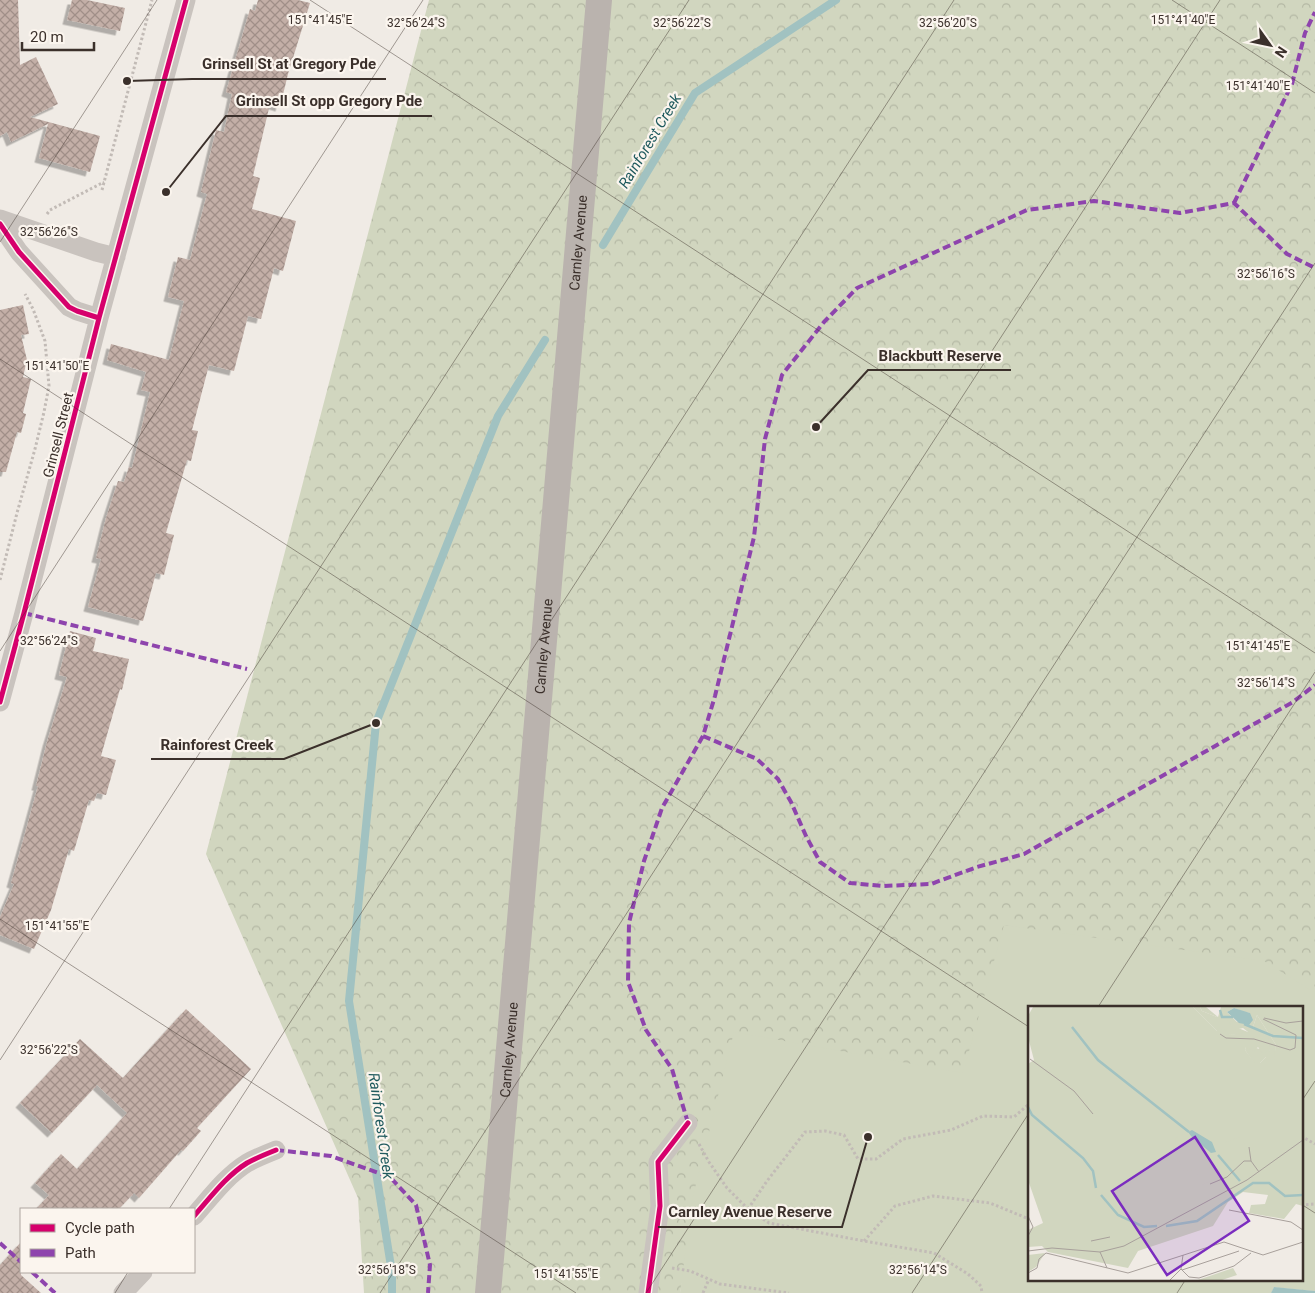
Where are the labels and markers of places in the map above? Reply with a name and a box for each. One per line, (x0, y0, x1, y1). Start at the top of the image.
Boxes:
callout: Grinsell St at Gregory Pde (192, 49, 386, 79)
callout: Grinsell St opp Gregory Pde (226, 86, 432, 116)
callout: Blackbutt Reserve (868, 340, 1011, 370)
callout: Rainforest Creek (151, 729, 284, 759)
callout: Carnley Avenue Reserve (658, 1197, 842, 1227)

